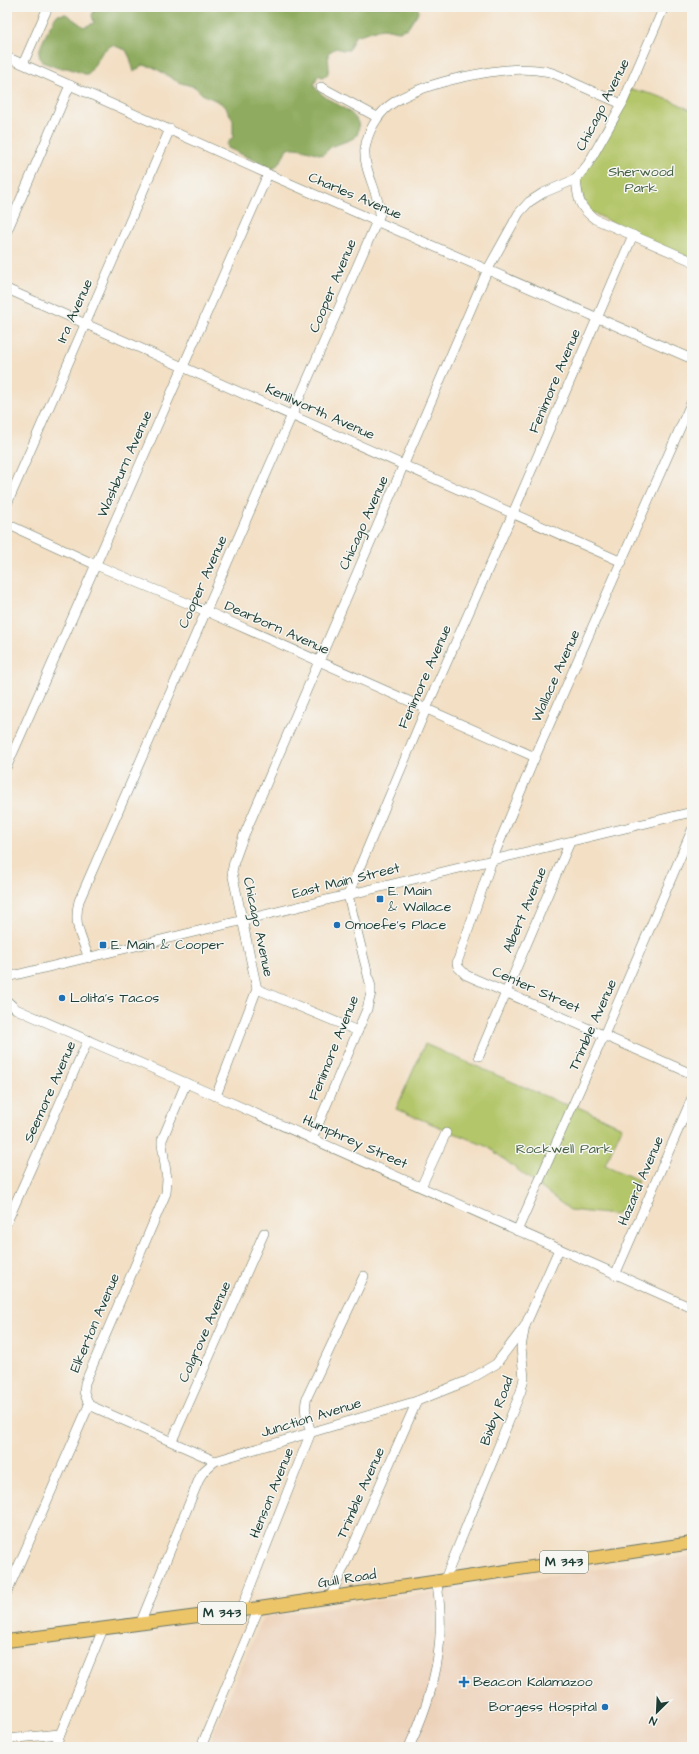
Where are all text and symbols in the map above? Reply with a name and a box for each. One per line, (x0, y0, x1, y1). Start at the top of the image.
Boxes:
street label: Chicago Avenue (571, 55, 635, 155)
park label: Sherwood Park (608, 162, 674, 198)
street label: Charles Avenue (305, 167, 405, 225)
street label: Cooper Avenue (304, 236, 362, 336)
street label: Ira Avenue (52, 275, 98, 346)
street label: Fenimore Avenue (524, 325, 586, 436)
street label: Kenilworth Avenue (262, 379, 378, 445)
street label: Washburn Avenue (92, 407, 158, 521)
street label: Chicago Avenue (334, 472, 394, 573)
street label: Cooper Avenue (174, 532, 233, 632)
street label: Dearborn Avenue (221, 596, 333, 660)
street label: Fenimore Avenue (393, 622, 457, 732)
street label: Wallace Avenue (527, 626, 586, 725)
street label: East Main Street (290, 858, 402, 904)
street label: Albert Avenue (498, 864, 552, 956)
street label: Chicago Avenue (238, 875, 278, 979)
place label: E. Main & Wallace (388, 881, 452, 917)
marker: E. Main & Wallace (375, 894, 385, 904)
place label: Omoefe's Place (345, 915, 447, 935)
marker: Omoefe's Place (332, 920, 342, 930)
place label: E. Main & Cooper (111, 935, 224, 955)
marker: E. Main & Cooper (98, 940, 108, 950)
street label: Center Street (489, 962, 583, 1018)
street label: Trimble Avenue (564, 976, 622, 1074)
place label: Lolita's Tacos (70, 988, 159, 1008)
street label: Fenimore Avenue (304, 992, 364, 1103)
marker: Lolita's Tacos (57, 993, 67, 1003)
street label: Seemore Avenue (19, 1038, 82, 1146)
street label: Humphrey Street (299, 1110, 411, 1174)
street label: Hazard Avenue (613, 1133, 669, 1229)
park label: Rockwell Park (516, 1139, 613, 1159)
street label: Elkerton Avenue (65, 1270, 125, 1376)
street label: Colgrove Avenue (174, 1278, 236, 1386)
street label: Bixby Road (475, 1374, 519, 1448)
street label: Junction Avenue (258, 1393, 364, 1443)
street label: Henson Avenue (245, 1444, 299, 1541)
street label: Trimble Avenue (332, 1444, 390, 1542)
road number: M 343 (540, 1551, 588, 1573)
street label: Gull Road (316, 1565, 378, 1593)
road number: M 343 (198, 1602, 246, 1624)
place label: Beacon Kalamazoo (473, 1672, 593, 1692)
marker: Beacon Kalamazoo (458, 1676, 470, 1688)
north arrow (637, 1692, 677, 1732)
place label: Borgess Hospital (489, 1697, 597, 1717)
marker: Borgess Hospital (600, 1702, 610, 1712)
text: N (647, 1712, 659, 1729)

